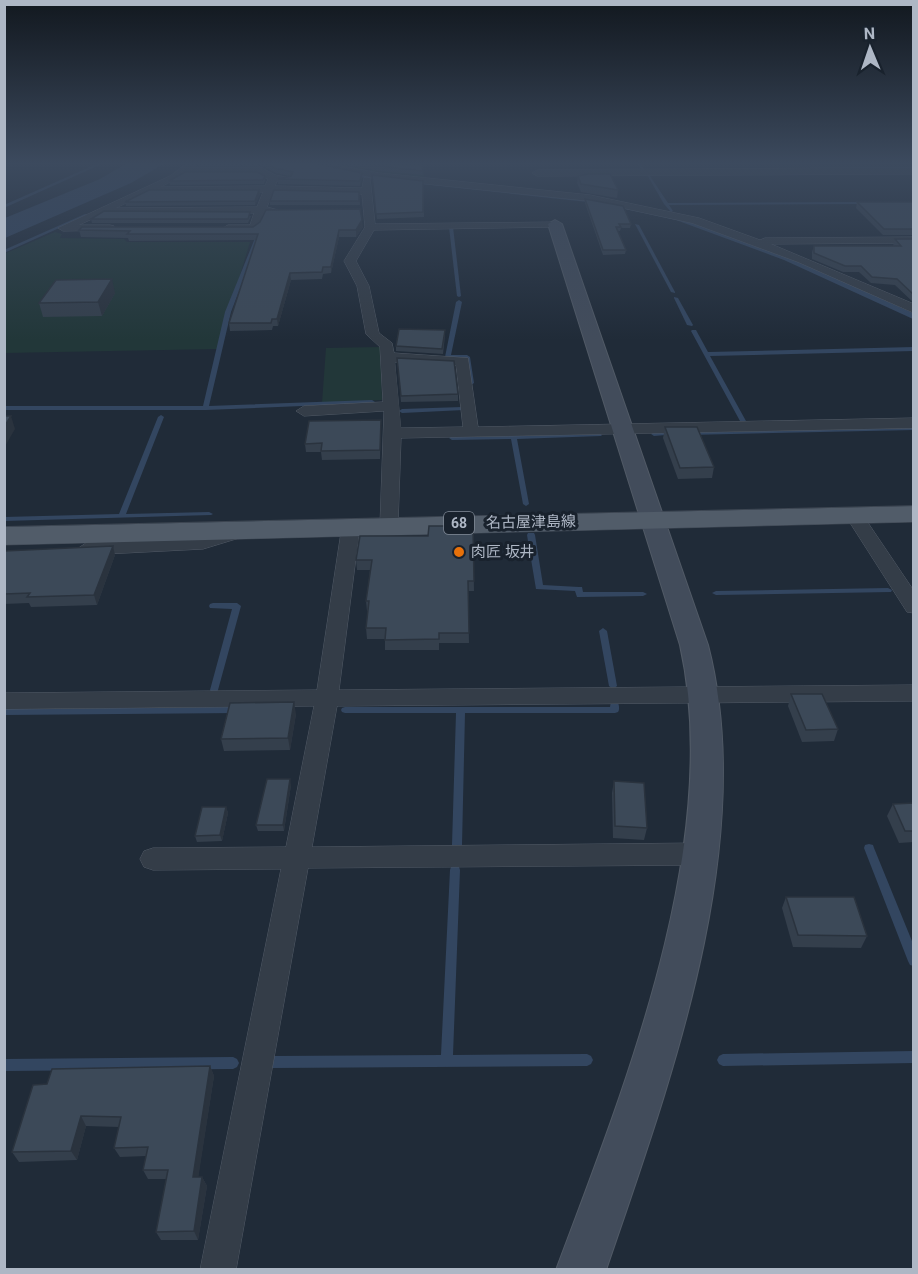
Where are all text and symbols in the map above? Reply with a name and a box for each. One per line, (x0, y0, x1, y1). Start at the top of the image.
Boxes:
north arrow (840, 18, 900, 78)
text: N (864, 24, 875, 43)
road number: 68 (444, 512, 474, 534)
street label: 名古屋津島線 (486, 512, 576, 532)
place label: 肉匠 坂井 (471, 543, 535, 561)
marker: 肉匠 坂井 (452, 545, 466, 559)

